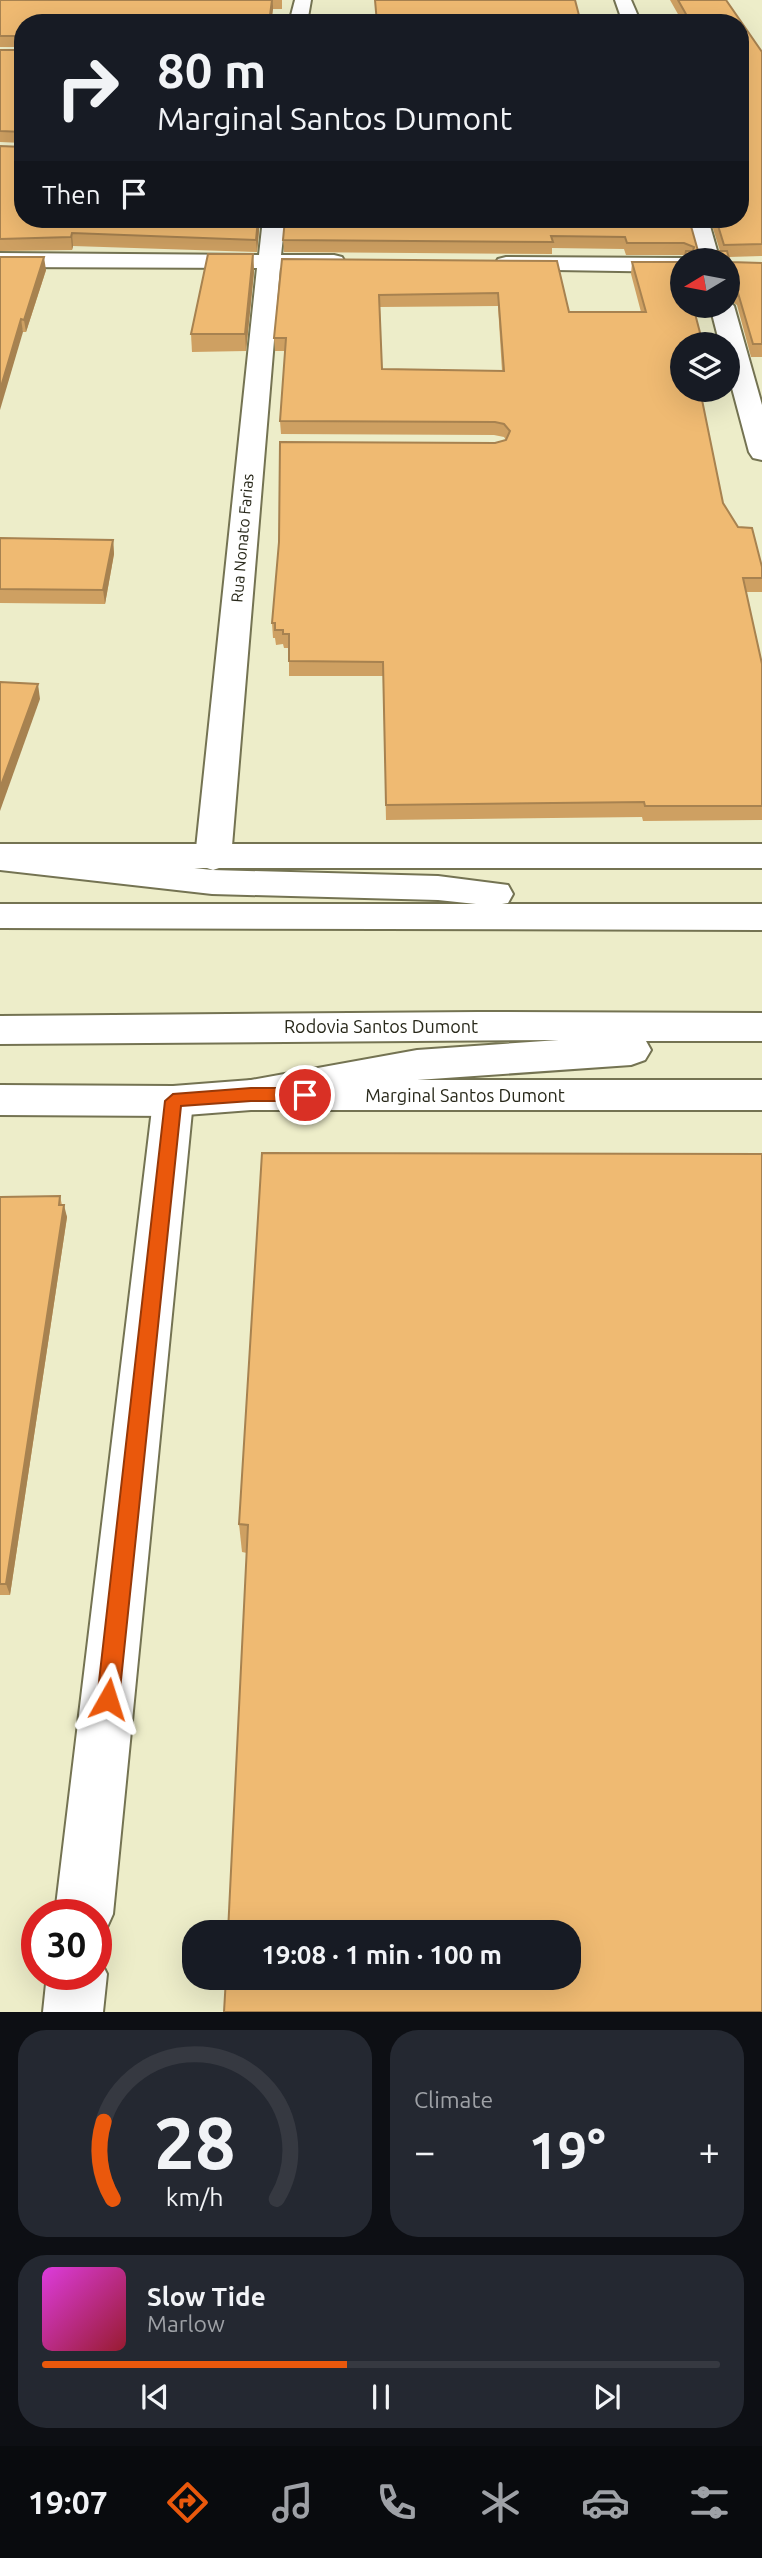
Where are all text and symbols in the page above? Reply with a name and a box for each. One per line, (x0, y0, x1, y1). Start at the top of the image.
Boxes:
icon: right (42, 42, 133, 133)
text: 80 m (157, 42, 266, 97)
text: Marginal Santos Dumont (157, 100, 512, 136)
icon: arrive (115, 175, 153, 213)
text: Then (42, 180, 101, 209)
north arrow (670, 248, 740, 318)
map controls (670, 248, 740, 402)
button: layers (670, 332, 740, 402)
street label: Rua Nonato Farias (227, 473, 257, 603)
street label: Rodovia Santos Dumont (284, 1016, 478, 1036)
pin (275, 1065, 335, 1125)
icon: arrive (286, 1076, 324, 1114)
street label: Marginal Santos Dumont (365, 1085, 565, 1105)
position arrow (71, 1662, 145, 1736)
speed limit sign: 30 (21, 1899, 112, 1990)
text: 19:08 · 1 min · 100 m (261, 1940, 502, 1969)
text: Climate (414, 2087, 493, 2112)
text: 28 (154, 2102, 236, 2184)
text: 19° (528, 2121, 606, 2179)
text: − (414, 2130, 435, 2172)
text: + (699, 2130, 720, 2172)
text: km/h (166, 2183, 224, 2211)
text: Slow Tide (147, 2282, 266, 2311)
text: Marlow (147, 2311, 225, 2336)
icon: previous (136, 2378, 174, 2416)
icon: pause (362, 2378, 400, 2416)
icon: next (588, 2378, 626, 2416)
icon: directions (163, 2478, 212, 2527)
icon: music (268, 2478, 317, 2527)
icon: phone (372, 2478, 421, 2527)
icon: climate (476, 2478, 525, 2527)
icon: car (581, 2478, 630, 2527)
icon: filters (685, 2478, 734, 2527)
text: 19:07 (28, 2484, 108, 2520)

